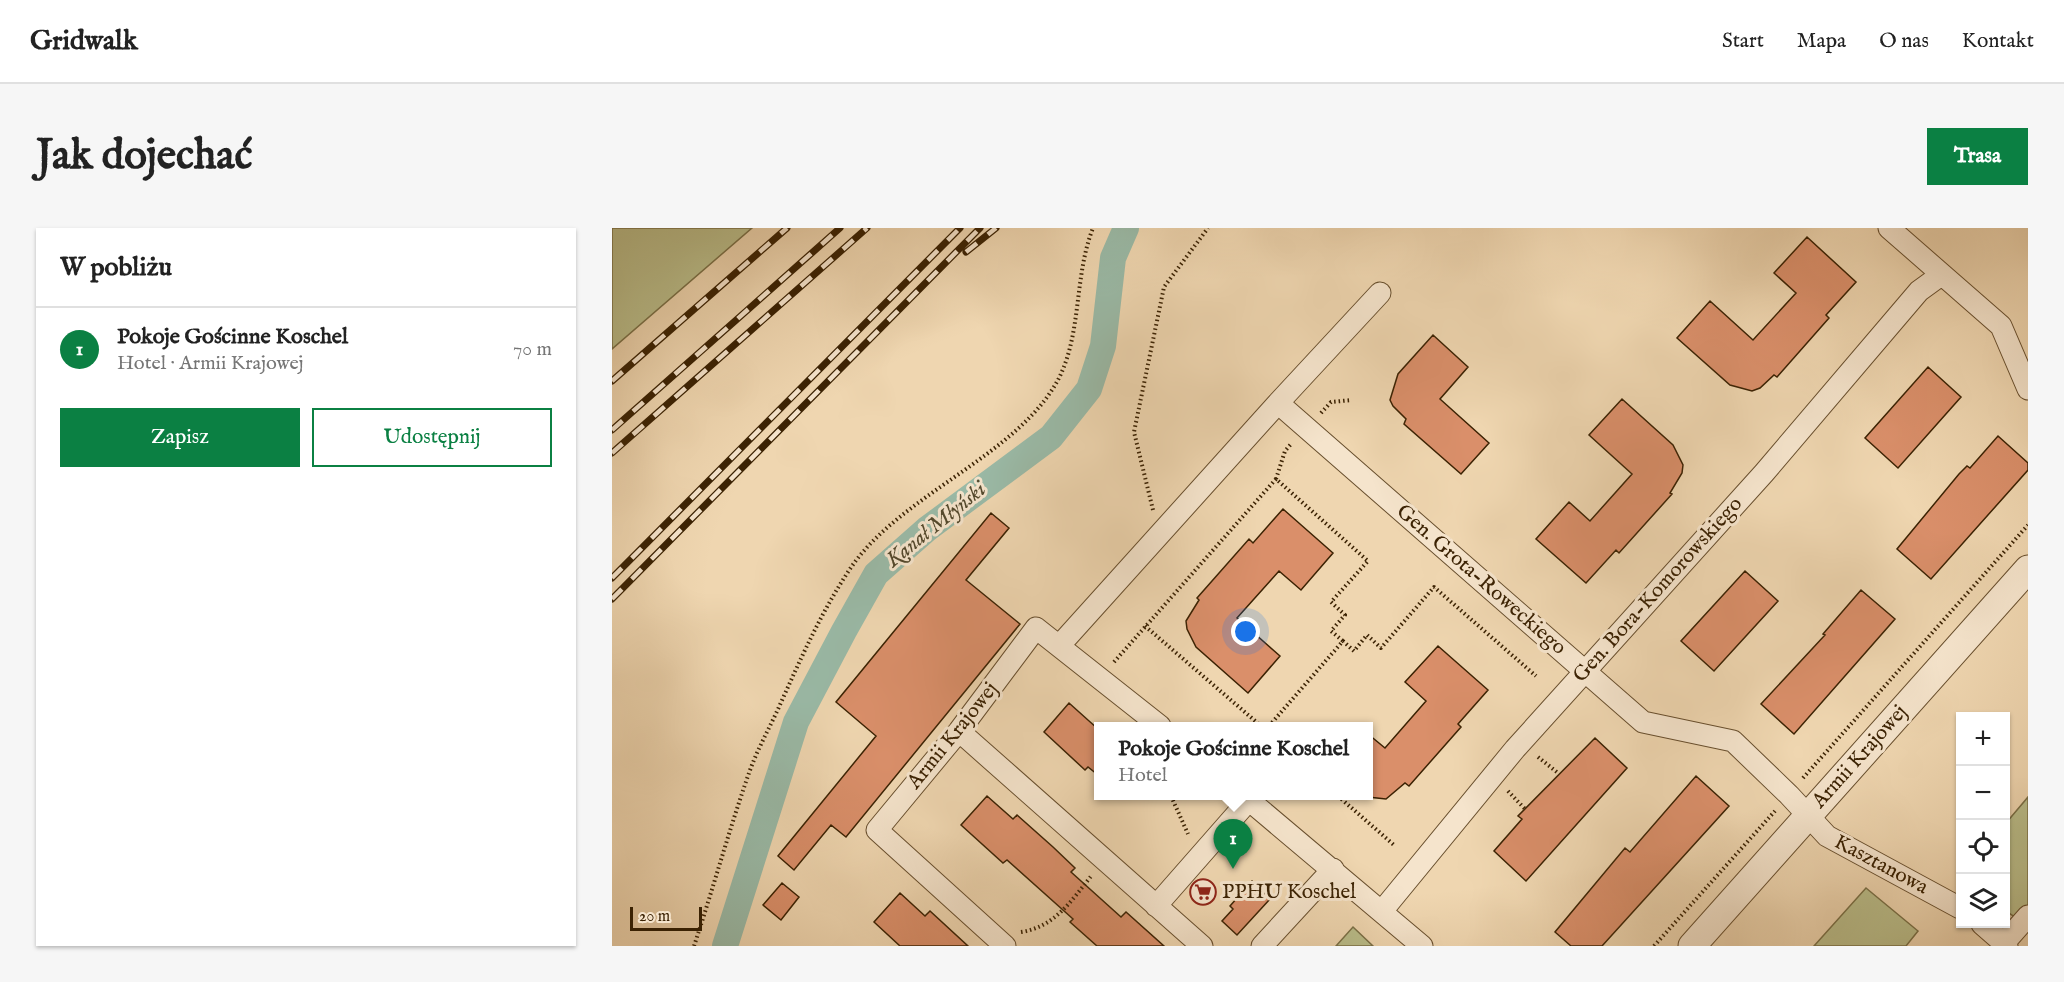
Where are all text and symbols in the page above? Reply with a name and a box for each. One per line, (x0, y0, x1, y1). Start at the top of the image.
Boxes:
text: Gridwalk (30, 24, 138, 59)
text: Start (1722, 28, 1764, 55)
text: Mapa (1797, 28, 1846, 55)
text: O nas (1879, 28, 1929, 55)
text: Kontakt (1962, 28, 2034, 55)
button: Trasa (1927, 128, 2028, 185)
text: Jak dojechać (36, 130, 253, 183)
text: W pobliżu (60, 251, 172, 284)
text: Pokoje Gościnne Koschel (117, 323, 348, 351)
text: 1 (76, 337, 83, 362)
text: 70 m (513, 337, 552, 362)
text: Hotel · Armii Krajowej (117, 351, 303, 376)
button: Zapisz (60, 408, 300, 467)
button: Udostępnij (312, 408, 552, 467)
water label: Kanał Młyński (879, 475, 993, 575)
street label: Gen. Bora-Komorowskiego (1567, 491, 1749, 689)
street label: Gen. Grota-Roweckiego (1390, 499, 1572, 661)
your location (1231, 617, 1260, 646)
street label: Armii Krajowej (901, 677, 1005, 796)
street label: Armii Krajowej (1806, 700, 1914, 815)
map controls (1956, 712, 2010, 928)
button: + (1956, 712, 2010, 766)
popup (1094, 722, 1373, 800)
text: Pokoje Gościnne Koschel (1118, 735, 1349, 763)
text: Hotel (1118, 763, 1167, 788)
button: − (1956, 766, 2010, 820)
pin: 1 (1214, 820, 1252, 869)
button: locate (1956, 820, 2010, 874)
street label: Kasztanowa (1829, 829, 1934, 901)
button: layers (1956, 874, 2010, 928)
supermarket icon: PPHU Koschel (1188, 877, 1218, 907)
place label: PPHU Koschel (1222, 879, 1356, 906)
scale bar (630, 904, 702, 932)
text: 20 m (639, 907, 670, 927)

